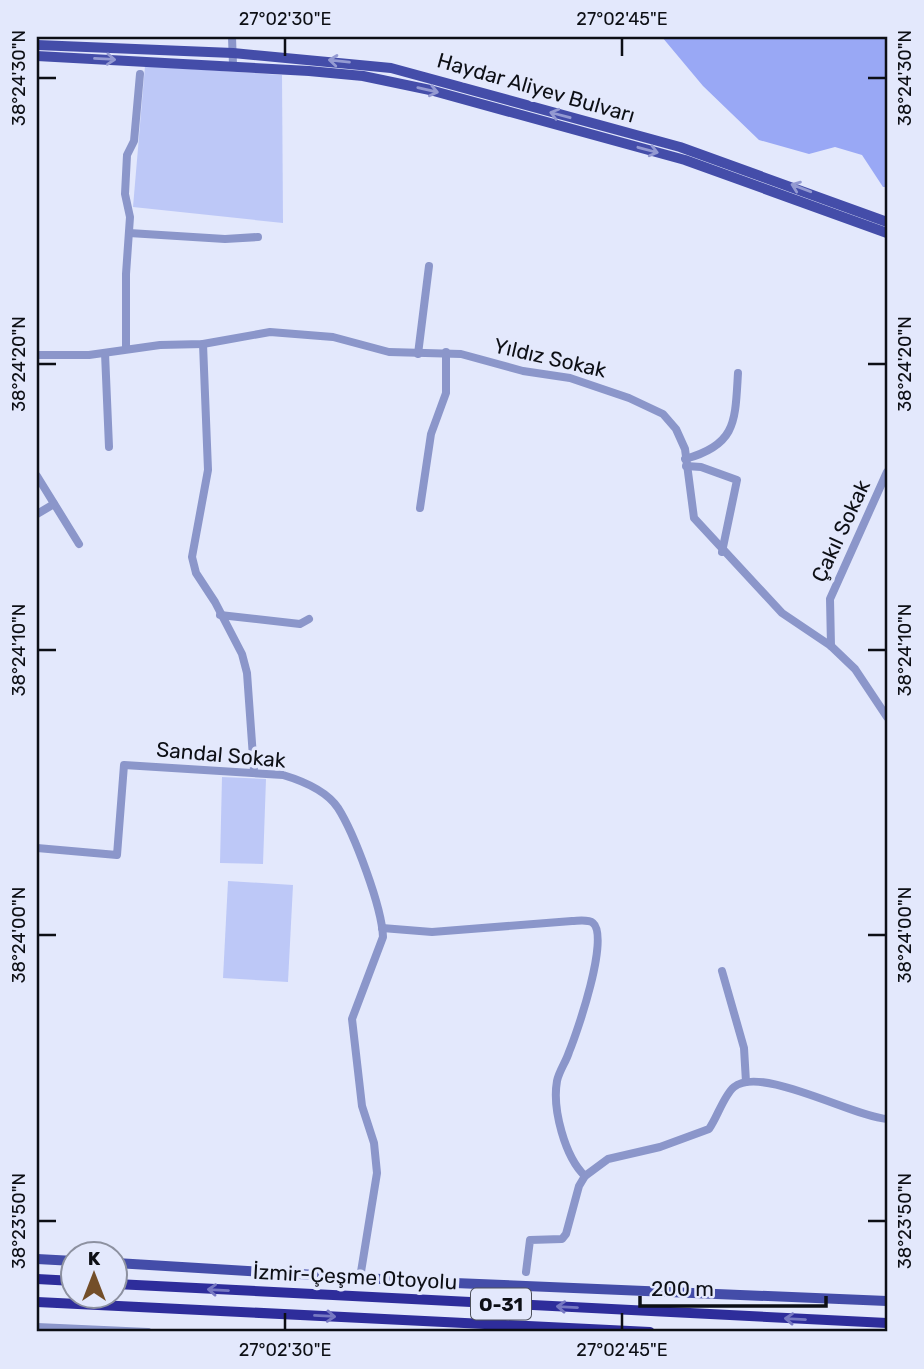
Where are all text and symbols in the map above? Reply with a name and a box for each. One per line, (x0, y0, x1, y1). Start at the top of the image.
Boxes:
text: 27°02'30"E (239, 8, 331, 30)
text: 27°02'45"E (576, 8, 668, 30)
text: 38°24'30"N (8, 30, 30, 126)
text: 38°24'30"N (894, 30, 916, 126)
street label: Haydar Aliyev Bulvarı (434, 47, 638, 128)
one-way arrow (93, 52, 116, 65)
one-way arrow (328, 55, 351, 68)
one-way arrow (416, 83, 439, 97)
one-way arrow (549, 108, 572, 121)
one-way arrow (636, 145, 658, 158)
one-way arrow (790, 181, 812, 194)
text: 38°24'20"N (8, 316, 30, 412)
text: 38°24'20"N (894, 316, 916, 412)
street label: Yıldız Sokak (491, 332, 609, 383)
street label: Çakıl Sokak (806, 476, 875, 586)
text: 38°24'10"N (8, 604, 30, 696)
text: 38°24'10"N (894, 604, 916, 696)
street label: Sandal Sokak (155, 736, 287, 773)
text: 38°24'00"N (8, 887, 30, 983)
text: 38°24'00"N (894, 887, 916, 983)
text: 38°23'50"N (8, 1173, 30, 1269)
text: 38°23'50"N (894, 1173, 916, 1269)
north arrow (60, 1240, 130, 1310)
text: K (88, 1247, 101, 1270)
street label: İzmir-Çeşme Otoyolu (252, 1259, 458, 1294)
scale bar (640, 1264, 826, 1308)
text: 200 m (651, 1276, 714, 1301)
one-way arrow (207, 1283, 230, 1296)
road number: O-31 (471, 1288, 531, 1320)
one-way arrow (557, 1300, 579, 1313)
one-way arrow (313, 1310, 336, 1323)
one-way arrow (784, 1312, 806, 1325)
text: 27°02'30"E (239, 1339, 331, 1361)
text: 27°02'45"E (576, 1339, 668, 1361)

